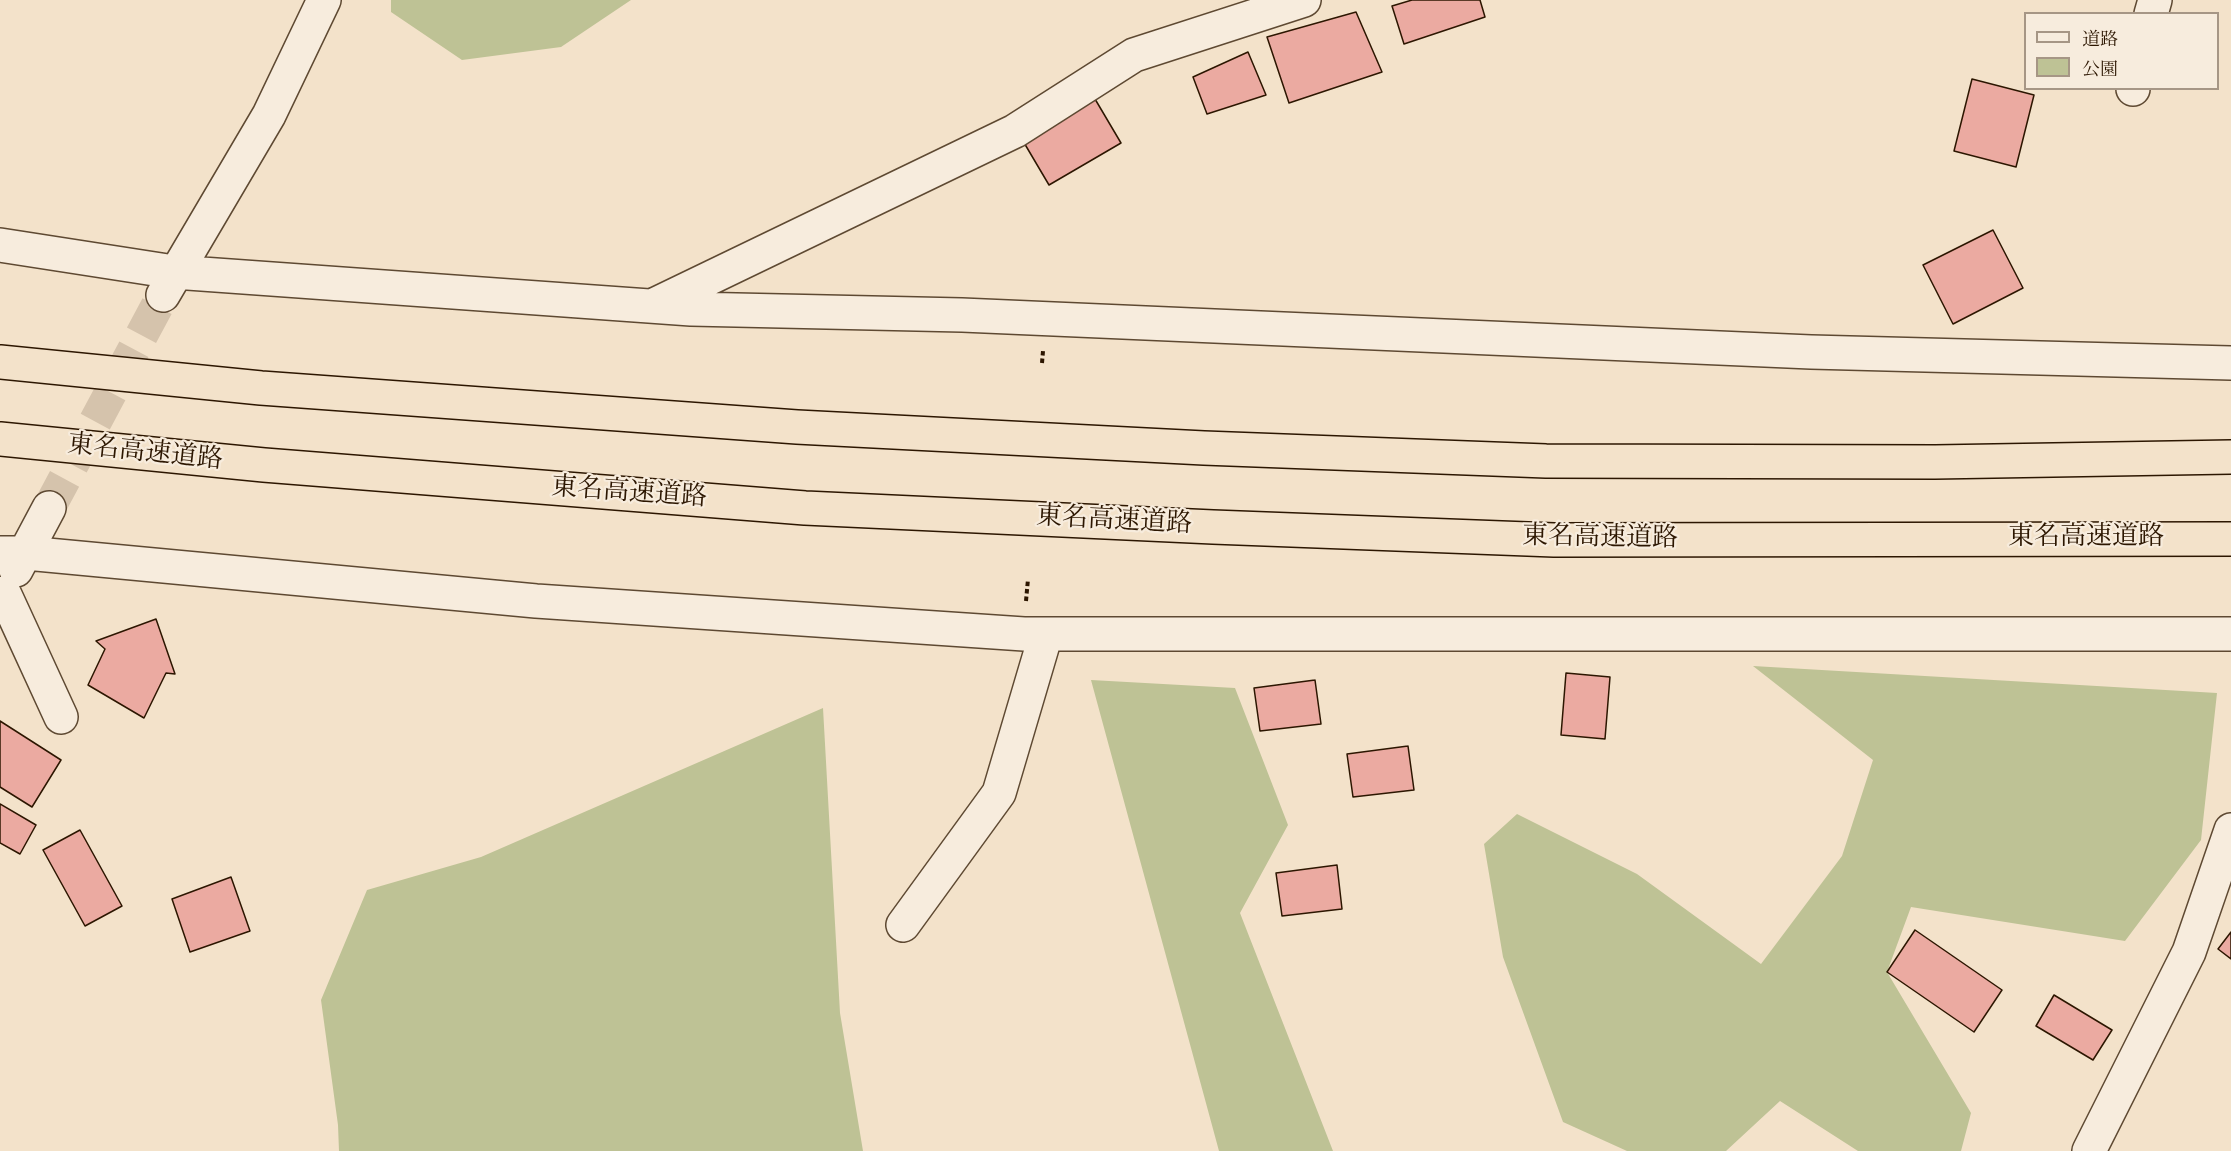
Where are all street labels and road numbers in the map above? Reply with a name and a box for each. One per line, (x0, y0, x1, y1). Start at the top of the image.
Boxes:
street label: 東名高速道路 (66, 430, 224, 478)
street label: 東名高速道路 (550, 473, 708, 515)
street label: 東名高速道路 (1035, 502, 1193, 542)
street label: 東名高速道路 (1522, 522, 1678, 556)
street label: 東名高速道路 (2008, 523, 2164, 555)

